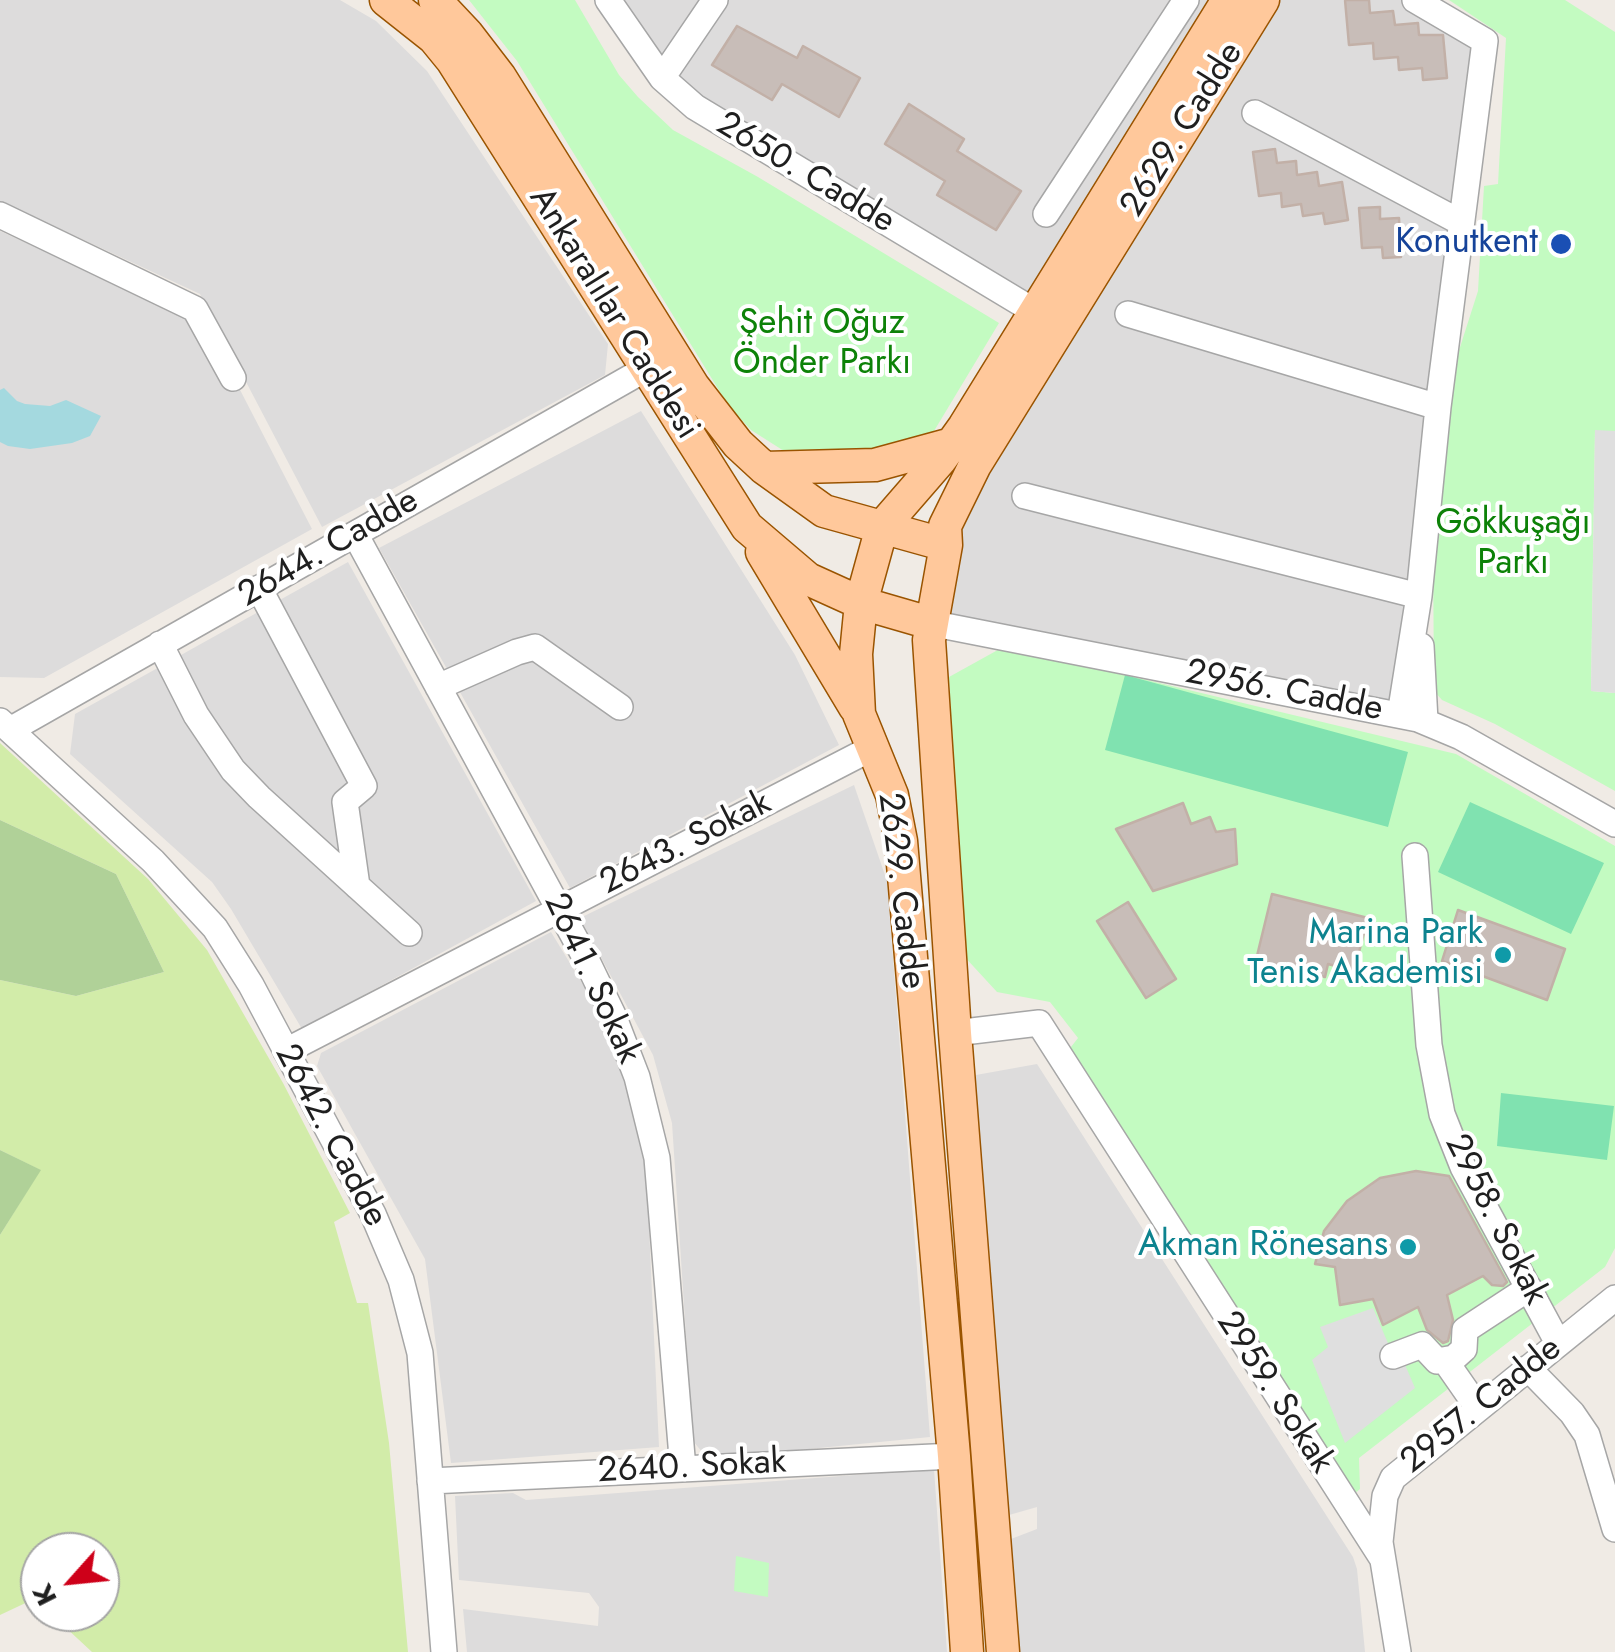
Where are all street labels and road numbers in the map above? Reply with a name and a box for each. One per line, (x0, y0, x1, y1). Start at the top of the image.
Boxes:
street label: 2629. Cadde (1113, 35, 1253, 225)
street label: 2650. Cadde (708, 104, 902, 244)
street label: Ankaralılar Caddesi (519, 180, 707, 448)
street label: 2644. Cadde (232, 481, 426, 617)
street label: 2956. Cadde (1182, 652, 1386, 732)
street label: 2643. Sokak (594, 783, 778, 905)
street label: 2629. Cadde (867, 790, 933, 992)
street label: 2641. Sokak (533, 887, 649, 1071)
street label: 2642. Cadde (264, 1038, 396, 1234)
street label: 2958. Sokak (1434, 1128, 1556, 1312)
street label: 2959. Sokak (1206, 1304, 1342, 1482)
street label: 2957. Cadde (1393, 1329, 1571, 1483)
street label: 2640. Sokak (597, 1442, 787, 1494)

